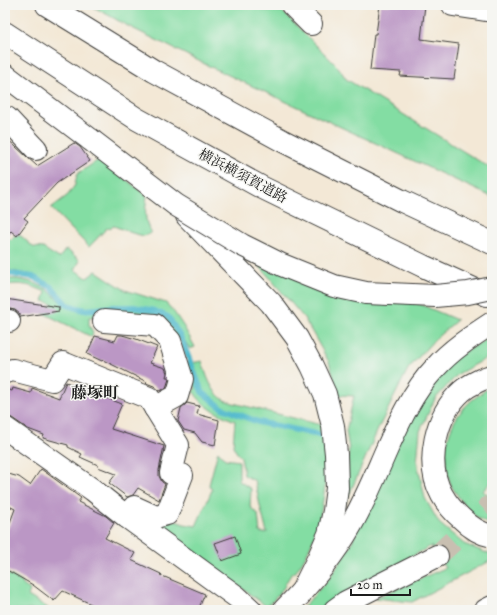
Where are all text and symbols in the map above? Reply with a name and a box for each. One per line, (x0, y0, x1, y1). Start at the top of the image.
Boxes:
street label: 横浜横須賀道路 (196, 145, 290, 207)
district label: 藤塚町 (71, 383, 119, 402)
scale bar (351, 571, 410, 597)
text: 20 m (357, 578, 383, 592)

